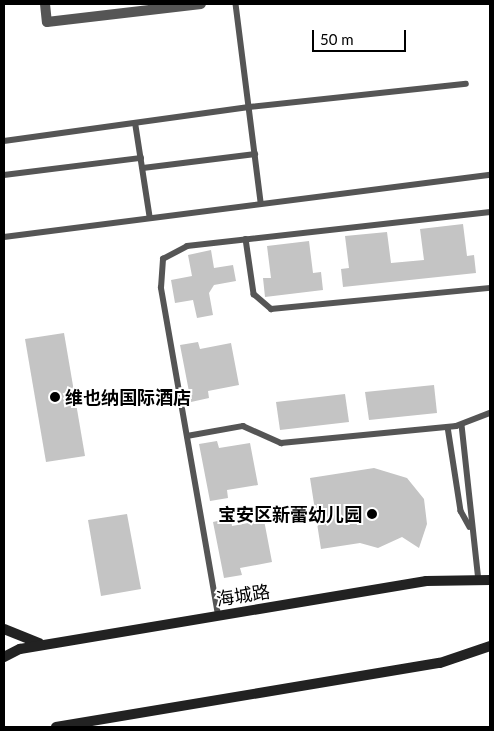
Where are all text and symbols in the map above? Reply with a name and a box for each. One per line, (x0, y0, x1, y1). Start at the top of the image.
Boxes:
scale bar (314, 20, 408, 52)
text: 50 m (320, 30, 354, 48)
place label: 维也纳国际酒店 (65, 386, 191, 408)
marker: 维也纳国际酒店 (49, 391, 61, 403)
place label: 宝安区新蕾幼儿园 (218, 503, 362, 525)
marker: 宝安区新蕾幼儿园 (366, 508, 378, 520)
street label: 海城路 (215, 580, 271, 610)

